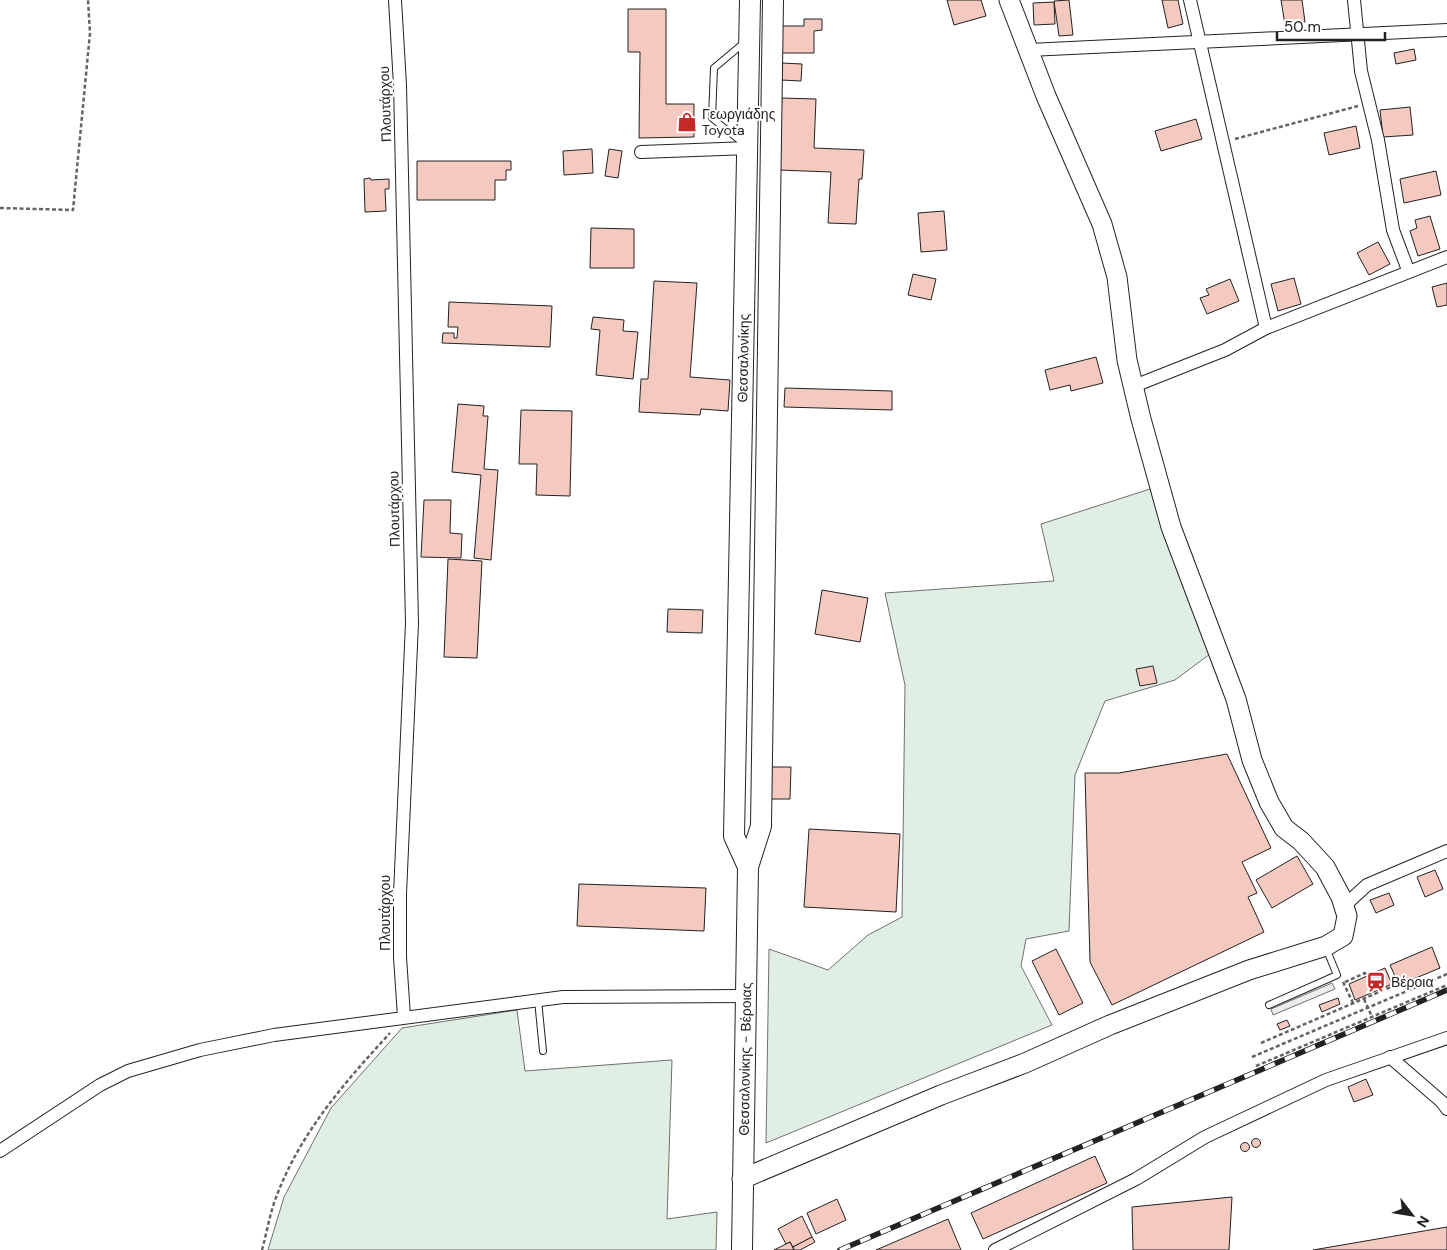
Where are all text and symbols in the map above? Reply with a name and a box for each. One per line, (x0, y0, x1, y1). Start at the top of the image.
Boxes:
scale bar (1277, 10, 1384, 42)
text: 50 m (1284, 17, 1321, 37)
street label: Πλουτάρχου (375, 66, 395, 142)
place label: Γεωργιάδης Toyota (702, 105, 776, 139)
shop icon: Γεωργιάδης Toyota (676, 111, 698, 133)
street label: Θεσσαλονίκης (733, 313, 753, 403)
street label: Πλουτάρχου (384, 471, 404, 547)
street label: Πλουτάρχου (376, 875, 394, 951)
station icon: Βέροια (1365, 971, 1387, 993)
place label: Βέροια (1391, 973, 1434, 991)
street label: Θεσσαλονίκης - Βέροιας (735, 982, 755, 1136)
north arrow (1387, 1190, 1437, 1240)
text: N (1413, 1213, 1433, 1231)

